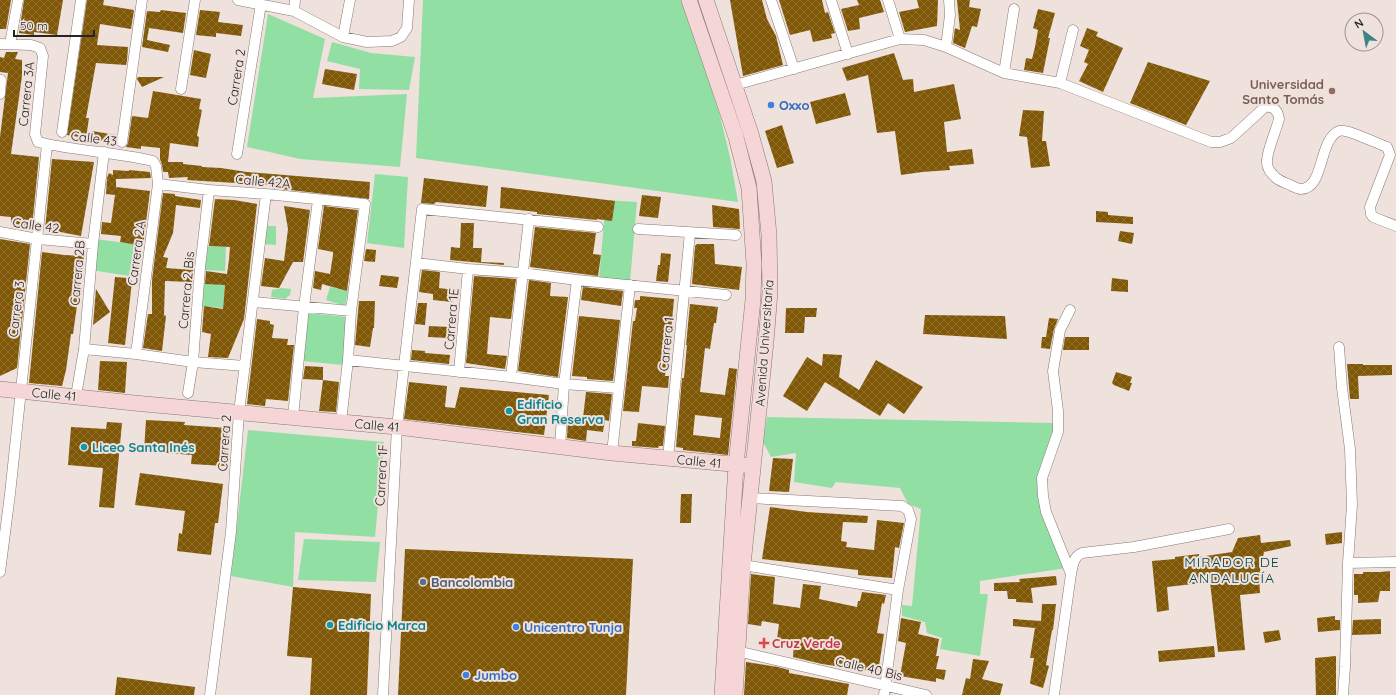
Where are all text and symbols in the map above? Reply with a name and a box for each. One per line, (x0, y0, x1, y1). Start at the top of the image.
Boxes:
scale bar (14, 12, 94, 38)
north arrow (1344, 12, 1384, 52)
text: N (1352, 15, 1366, 32)
text: 50 m (20, 18, 48, 33)
street label: Carrera 2 (224, 48, 248, 106)
street label: Carrera 3A (15, 60, 37, 127)
place label: Universidad Santo Tomás (1242, 76, 1324, 107)
marker: Universidad Santo Tomás (1327, 86, 1337, 96)
place label: Oxxo (779, 97, 810, 113)
marker: Oxxo (766, 100, 776, 110)
street label: Calle 43 (70, 127, 118, 149)
street label: Calle 42A (235, 171, 292, 191)
street label: Calle 42 (12, 214, 60, 236)
street label: Carrera 2A (124, 219, 149, 286)
street label: Carrera 2B (66, 240, 88, 306)
street label: Carrera 2 Bis (175, 251, 197, 329)
street label: Avenida Universitaria (752, 279, 776, 407)
street label: Carrera 3 (5, 280, 27, 338)
street label: Carrera 1E (440, 287, 462, 351)
street label: Carrera 1 (655, 316, 677, 372)
street label: Calle 41 (31, 384, 77, 404)
place label: Edificio Gran Reserva (517, 396, 603, 427)
marker: Edificio Gran Reserva (504, 406, 514, 416)
street label: Carrera 2 (214, 414, 234, 472)
street label: Calle 41 (354, 415, 400, 435)
place label: Liceo Santa Inés (92, 439, 195, 455)
marker: Liceo Santa Inés (79, 442, 89, 452)
street label: Carrera 1F (371, 444, 391, 506)
street label: Calle 41 (676, 451, 722, 471)
district label: MIRADOR DE ANDALUCÍA (1184, 553, 1280, 587)
place label: Bancolombia (431, 574, 513, 590)
marker: Bancolombia (418, 577, 428, 587)
place label: Edificio Marca (338, 617, 426, 633)
place label: Unicentro Tunja (524, 619, 622, 635)
marker: Edificio Marca (325, 620, 335, 630)
marker: Unicentro Tunja (511, 622, 521, 632)
place label: Cruz Verde (772, 635, 841, 651)
marker: Cruz Verde (759, 638, 769, 648)
street label: Calle 40 Bis (834, 652, 904, 684)
place label: Jumbo (474, 667, 517, 683)
marker: Jumbo (461, 670, 471, 680)

